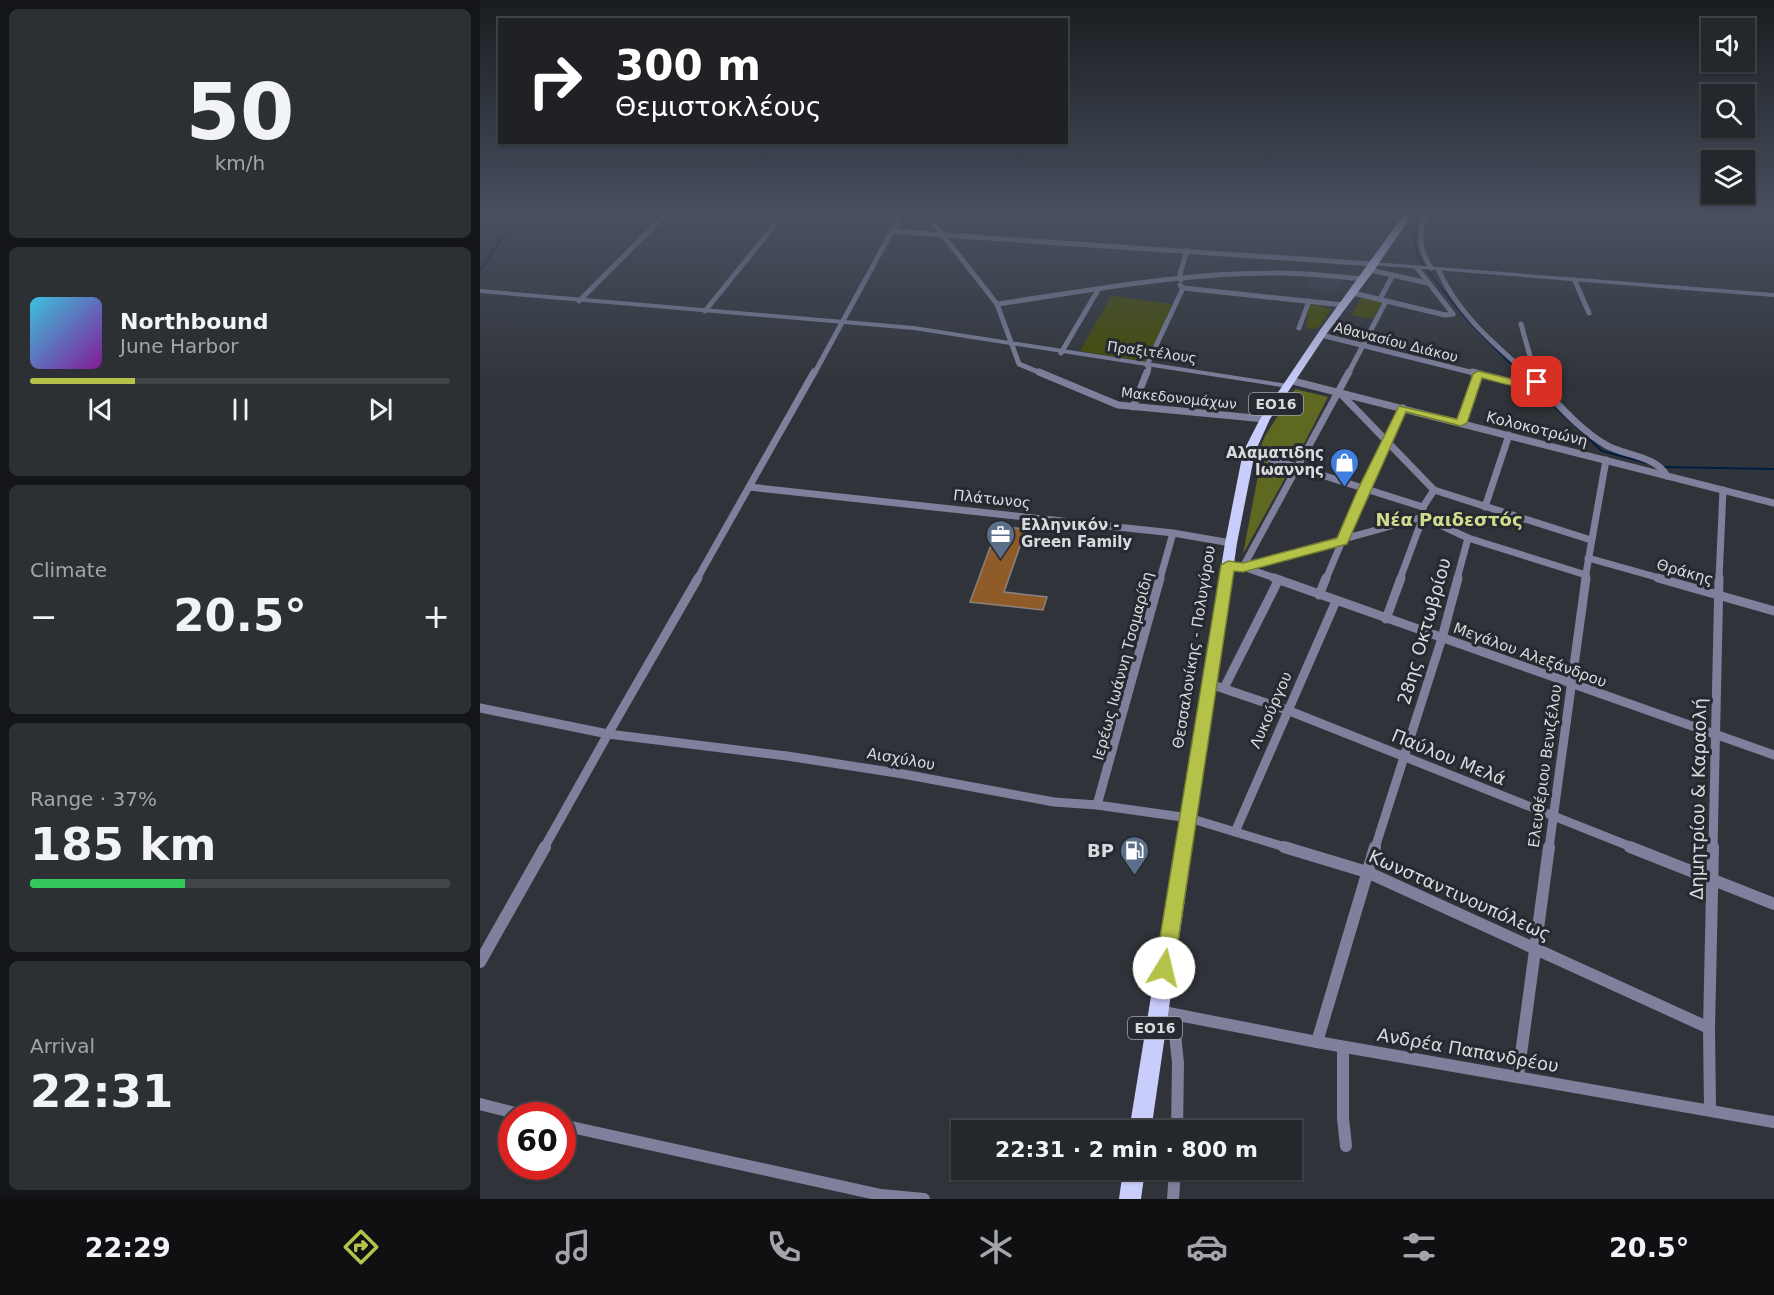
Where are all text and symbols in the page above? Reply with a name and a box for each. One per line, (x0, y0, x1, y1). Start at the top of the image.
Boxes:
map controls (1701, 18, 1755, 204)
button: sound (1701, 18, 1755, 72)
text: 300 m (615, 41, 761, 90)
icon: right (516, 42, 594, 120)
text: 50 (186, 67, 294, 157)
button: search (1701, 84, 1755, 138)
text: Θεμιστοκλέους (615, 91, 822, 122)
button: layers (1701, 150, 1755, 204)
text: km/h (215, 151, 265, 175)
text: Northbound (120, 309, 269, 334)
street label: Αθανασίου Διάκου (1332, 319, 1460, 365)
text: June Harbor (120, 334, 239, 358)
street label: Πραξιτέλους (1106, 338, 1198, 366)
pin (1511, 356, 1562, 407)
icon: arrive (1520, 365, 1553, 398)
street label: Μακεδονομάχων (1120, 384, 1238, 412)
icon: previous (84, 393, 117, 426)
icon: pause (224, 393, 257, 426)
icon: next (364, 393, 397, 426)
road number: ΕΟ16 (1249, 393, 1303, 415)
street label: Κολοκοτρώνη (1484, 408, 1590, 450)
place label: Αλαματιδης Ιωαννης (1226, 444, 1324, 479)
shop icon: Αλαματιδης Ιωαννης (1329, 446, 1361, 488)
street label: Πλάτωνος (952, 486, 1032, 512)
district label: Νέα Ραιδεστός (1375, 509, 1523, 530)
place label: Ελληνικόν - Green Family (1021, 516, 1132, 551)
office icon: Ελληνικόν - Green Family (984, 518, 1016, 560)
street label: Θεσσαλονίκης - Πολυγύρου (1169, 544, 1219, 750)
street label: 28ης Οκτωβρίου (1393, 555, 1455, 707)
street label: Θράκης (1654, 555, 1716, 589)
text: Climate (30, 558, 107, 582)
street label: Ιερέως Ιωάννη Τσομαρίδη (1089, 570, 1157, 762)
text: 20.5° (173, 589, 307, 642)
text: − (30, 597, 58, 636)
text: + (422, 597, 450, 636)
street label: Μεγάλου Αλεξάνδρου (1451, 619, 1609, 691)
street label: Λυκούργου (1246, 669, 1296, 751)
street label: Ελευθέριου Βενιζέλου (1525, 683, 1565, 849)
street label: Δημητρίου & Καραολή (1686, 698, 1710, 900)
street label: Παύλου Μελά (1389, 725, 1509, 789)
street label: Αισχύλου (865, 744, 937, 774)
text: Range · 37% (30, 787, 157, 811)
text: 185 km (30, 818, 216, 871)
fuel station icon: BP (1119, 834, 1151, 876)
place label: BP (1087, 840, 1114, 861)
street label: Κωνσταντινουπόλεως (1366, 845, 1554, 945)
position arrow (1132, 936, 1196, 1000)
road number: ΕΟ16 (1128, 1017, 1182, 1039)
street label: Ανδρέα Παπανδρέου (1376, 1024, 1560, 1076)
text: Arrival (30, 1034, 95, 1058)
text: 22:31 (30, 1065, 173, 1118)
speed limit sign: 60 (498, 1102, 576, 1180)
text: 22:31 · 2 min · 800 m (995, 1137, 1258, 1162)
icon: directions (340, 1226, 382, 1268)
icon: music (552, 1226, 594, 1268)
icon: phone (763, 1226, 805, 1268)
icon: climate (975, 1226, 1017, 1268)
icon: car (1186, 1226, 1228, 1268)
icon: filters (1398, 1226, 1440, 1268)
text: 22:29 (85, 1232, 171, 1263)
text: 20.5° (1609, 1232, 1689, 1263)

